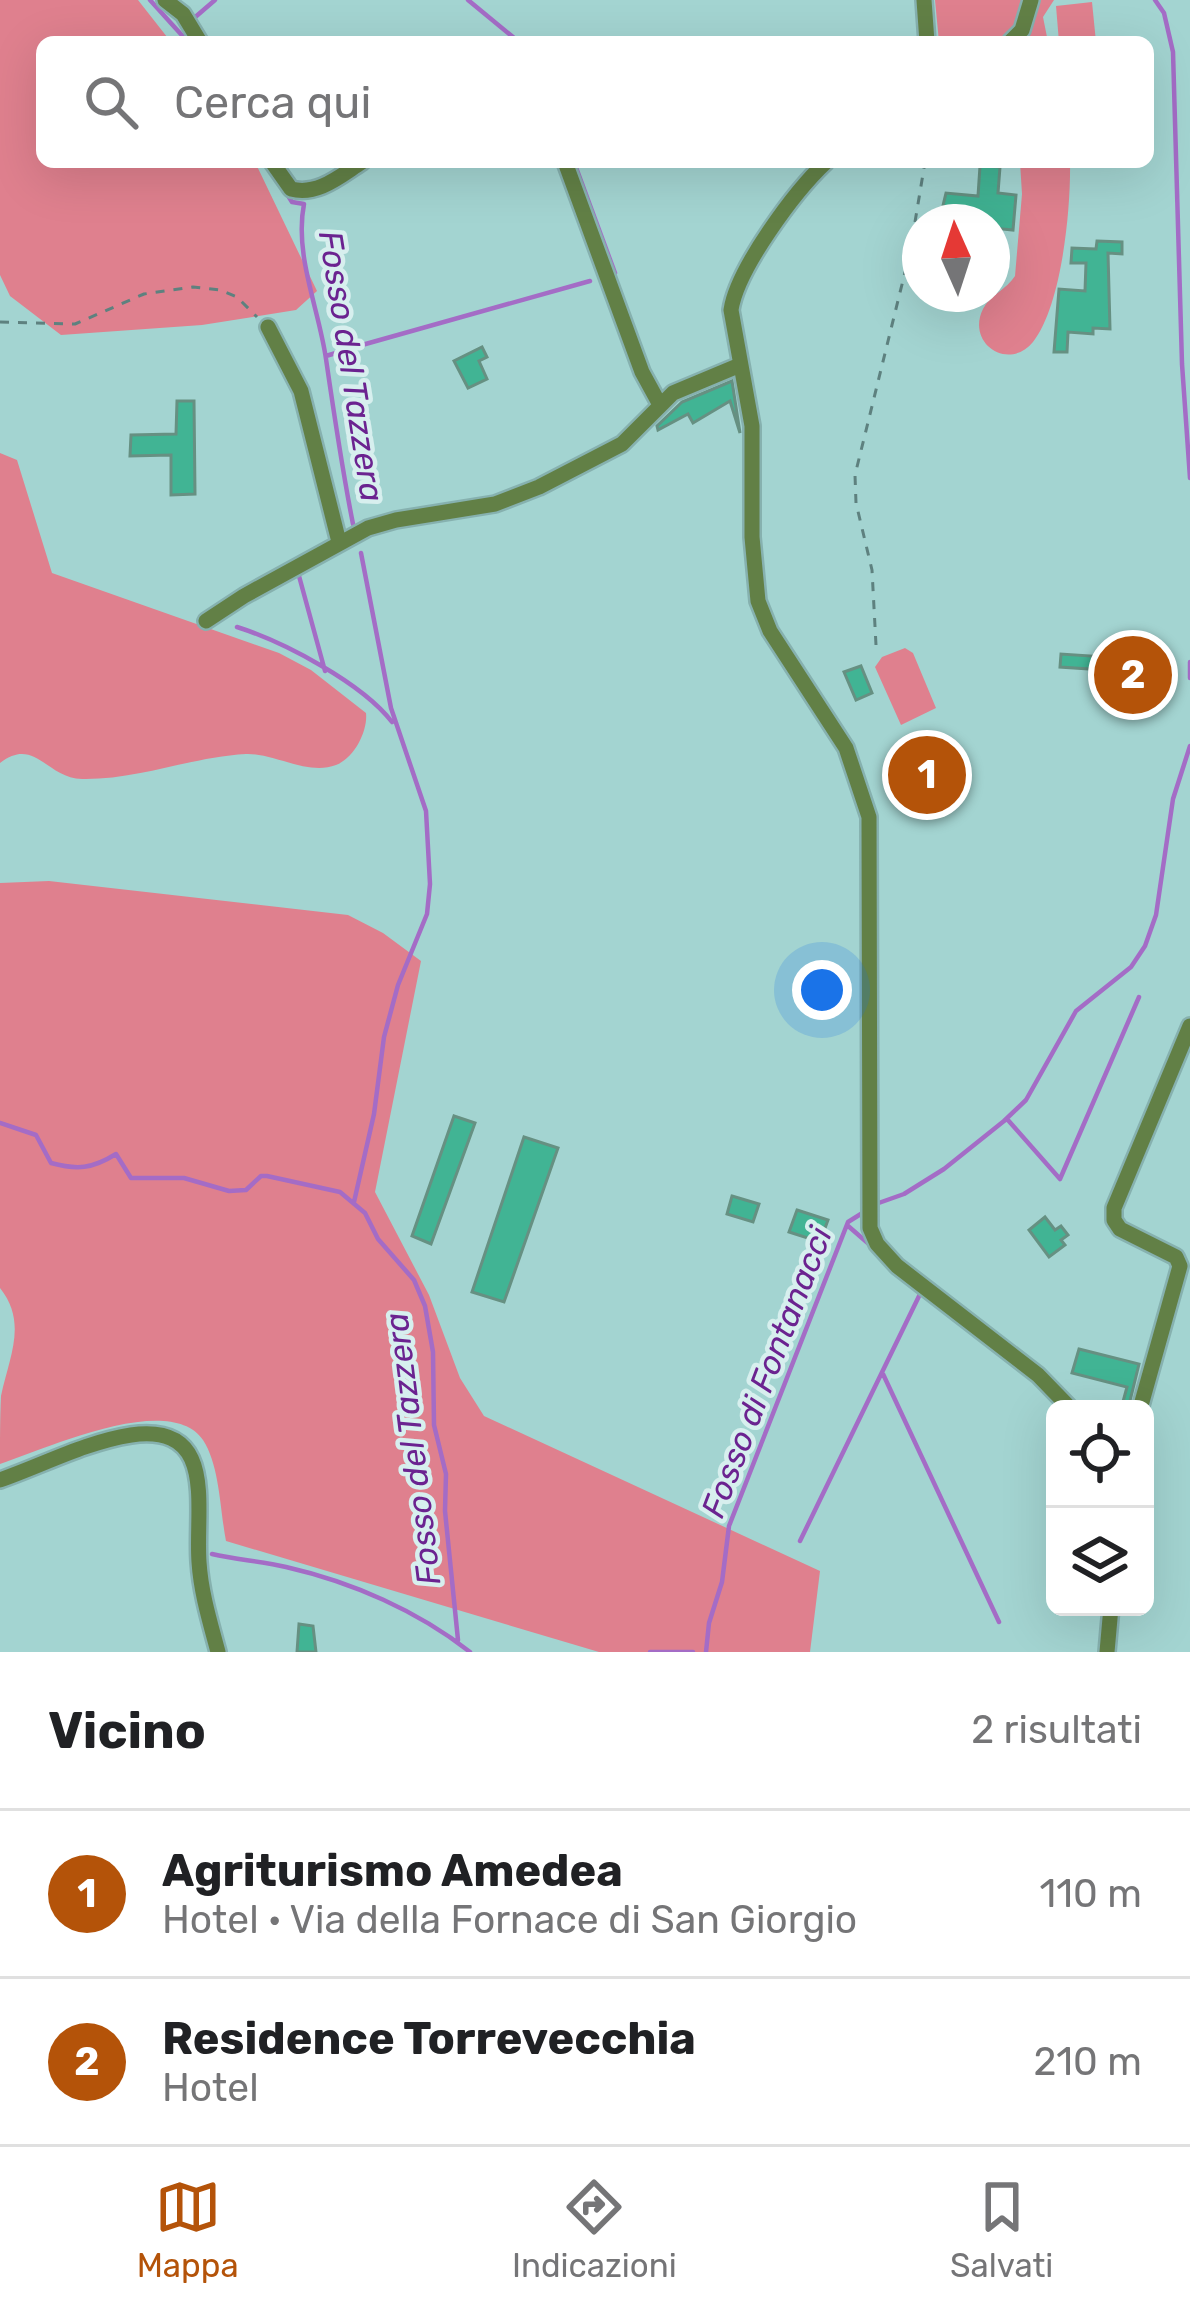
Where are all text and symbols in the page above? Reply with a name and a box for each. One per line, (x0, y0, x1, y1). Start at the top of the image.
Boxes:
search box (36, 36, 1154, 168)
icon: search (78, 69, 144, 135)
text: Cerca qui (174, 76, 371, 129)
north arrow (902, 204, 1010, 312)
water label: Fosso del Tazzera (311, 228, 392, 504)
pin: 2 (1094, 630, 1172, 720)
pin: 1 (888, 730, 966, 820)
your location (792, 960, 852, 1020)
water label: Fosso di Fontanacci (693, 1221, 840, 1523)
water label: Fosso del Tazzera (376, 1311, 449, 1587)
map controls (1046, 1400, 1154, 1616)
button: locate (1046, 1400, 1154, 1508)
button: layers (1046, 1508, 1154, 1616)
text: Vicino (48, 1700, 206, 1761)
text: 2 risultati (971, 1707, 1142, 1753)
text: Agriturismo Amedea (162, 1844, 623, 1897)
text: 1 (77, 1871, 97, 1917)
text: 110 m (1040, 1871, 1142, 1917)
text: Hotel · Via della Fornace di San Giorgio (162, 1897, 857, 1943)
text: Residence Torrevecchia (162, 2012, 696, 2065)
text: 2 (74, 2039, 100, 2085)
text: 210 m (1033, 2039, 1142, 2085)
text: Hotel (162, 2065, 259, 2111)
tab: Mappa (137, 2174, 239, 2285)
tab: Indicazioni (512, 2174, 677, 2285)
tab: Salvati (950, 2174, 1053, 2285)

